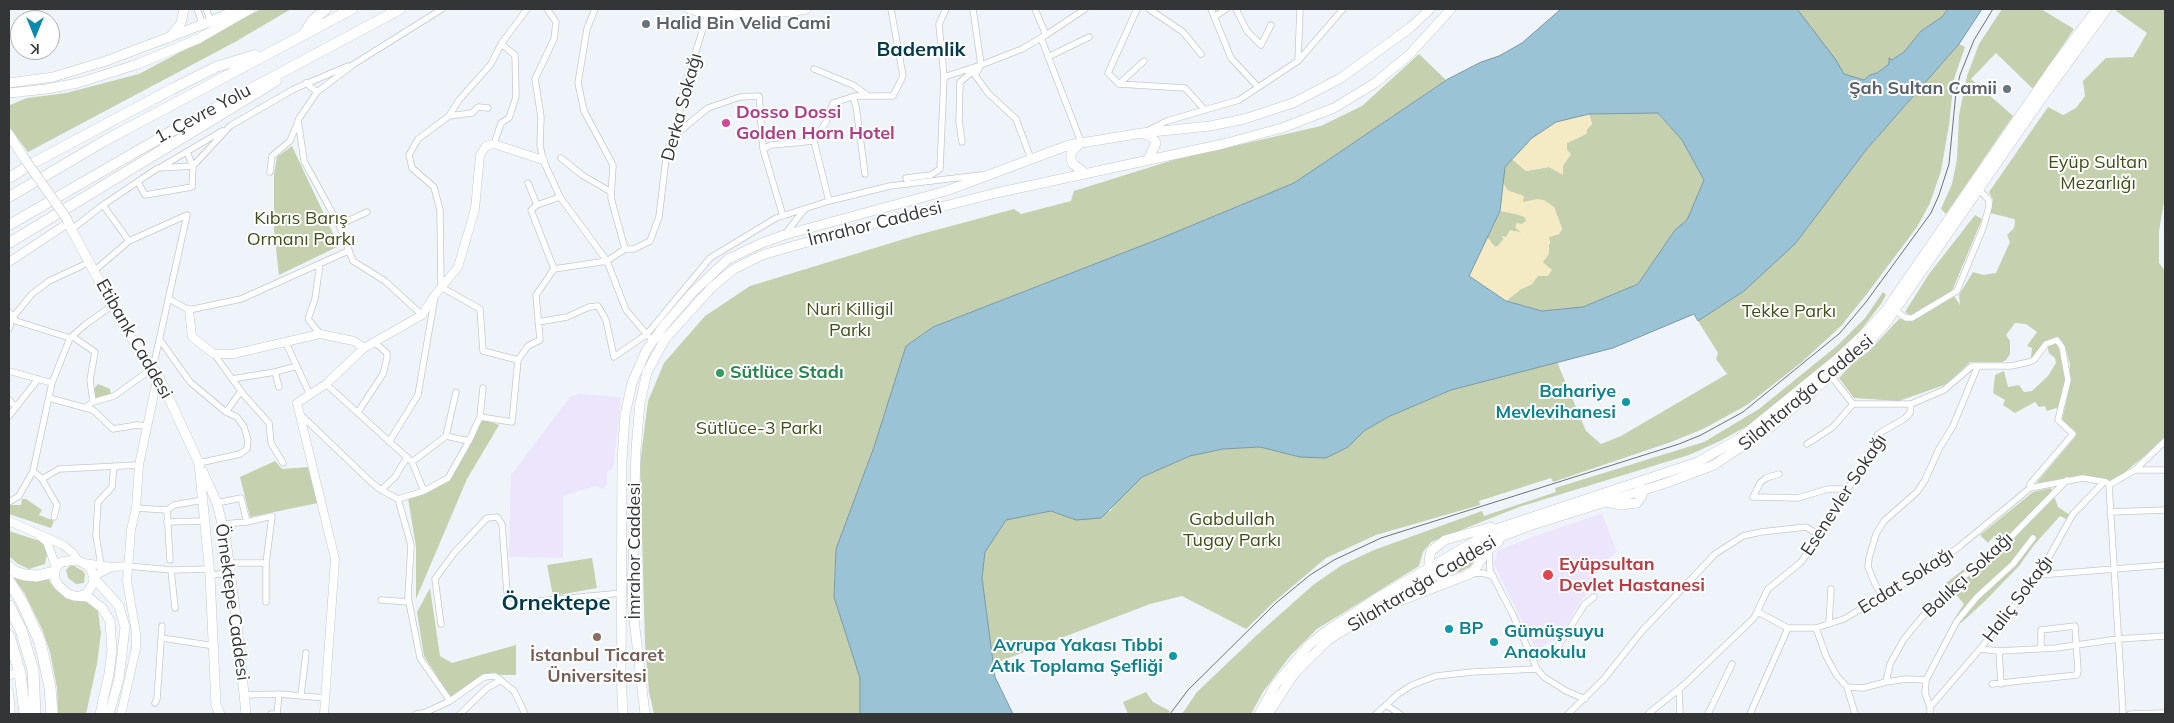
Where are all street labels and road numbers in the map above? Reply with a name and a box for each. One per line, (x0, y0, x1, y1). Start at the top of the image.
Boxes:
street label: Derka Sokağı (657, 51, 707, 163)
street label: 1. Çevre Yolu (151, 80, 255, 148)
street label: İmrahor Caddesi (806, 197, 944, 251)
street label: Etibank Caddesi (91, 275, 177, 403)
street label: Silahtarağa Caddesi (1734, 330, 1878, 456)
street label: Esenevler Sokağı (1797, 430, 1891, 560)
street label: İmrahor Caddesi (624, 482, 646, 620)
street label: Örnektepe Caddesi (210, 522, 254, 682)
street label: Balıkçı Sokağı (1919, 528, 2017, 622)
street label: Silahtarağa Caddesi (1344, 531, 1500, 637)
street label: Ecdat Sokağı (1854, 543, 1958, 619)
street label: Haliç Sokağı (1978, 551, 2058, 647)

